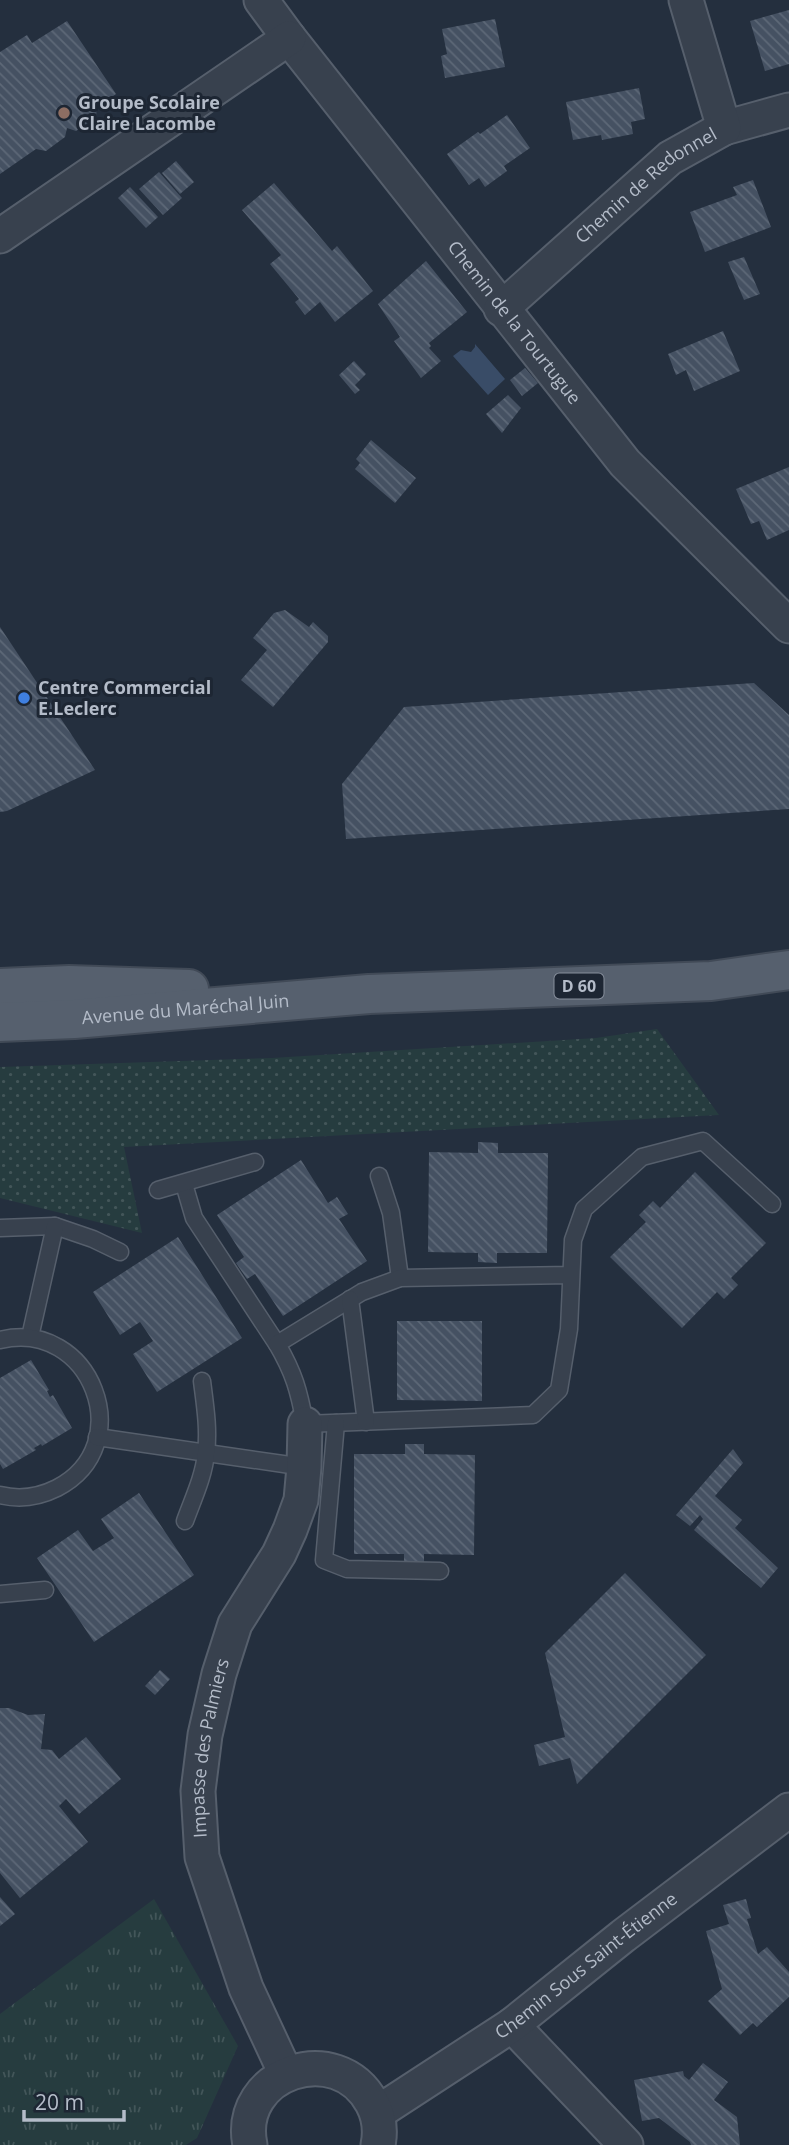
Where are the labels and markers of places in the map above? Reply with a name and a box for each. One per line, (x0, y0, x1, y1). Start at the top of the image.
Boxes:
place label: Groupe Scolaire Claire Lacombe (78, 90, 220, 135)
marker: Groupe Scolaire Claire Lacombe (56, 105, 72, 121)
place label: Centre Commercial E.Leclerc (38, 675, 211, 720)
marker: Centre Commercial E.Leclerc (16, 690, 32, 706)

